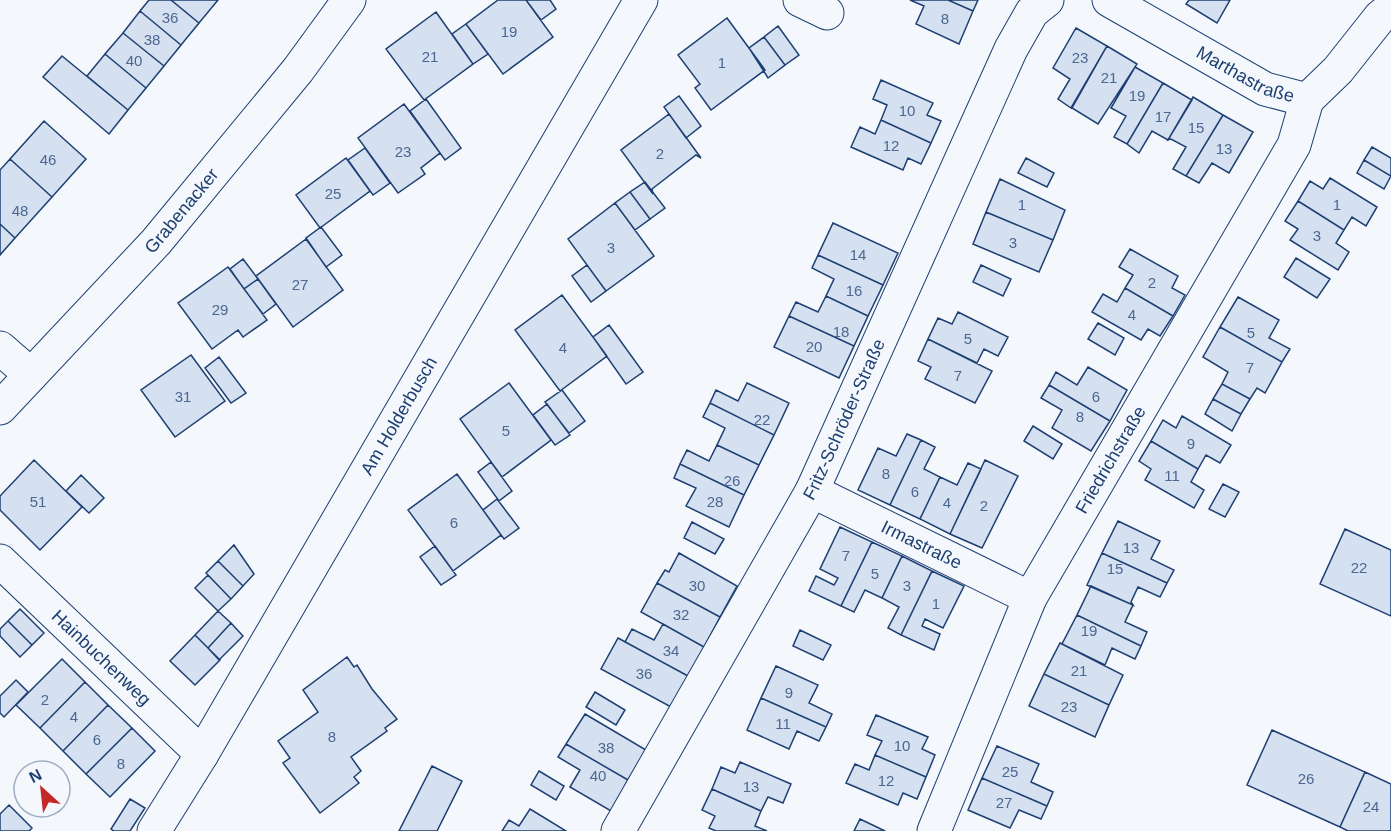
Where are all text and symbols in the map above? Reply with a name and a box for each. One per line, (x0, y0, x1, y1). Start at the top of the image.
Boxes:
house number: 36 (162, 9, 178, 26)
house number: 8 (941, 10, 949, 27)
house number: 19 (501, 23, 517, 40)
house number: 38 (144, 31, 160, 48)
street label: Marthastraße (1193, 42, 1297, 106)
house number: 21 (422, 48, 438, 65)
house number: 23 (1072, 49, 1088, 66)
house number: 40 (126, 52, 142, 69)
house number: 1 (718, 54, 726, 71)
house number: 21 (1101, 69, 1117, 86)
house number: 19 (1129, 87, 1145, 104)
house number: 10 (899, 102, 915, 119)
house number: 17 (1155, 108, 1171, 125)
house number: 15 (1188, 119, 1204, 136)
house number: 12 (883, 137, 899, 154)
house number: 13 (1216, 140, 1232, 157)
house number: 23 (395, 143, 411, 160)
house number: 2 (656, 145, 664, 162)
house number: 46 (40, 151, 56, 168)
street label: Grabenacker (141, 164, 222, 257)
house number: 25 (325, 185, 341, 202)
house number: 1 (1018, 196, 1026, 213)
house number: 1 (1333, 196, 1341, 213)
house number: 48 (12, 202, 28, 219)
house number: 3 (1313, 227, 1321, 244)
house number: 3 (1009, 234, 1017, 251)
house number: 3 (607, 239, 615, 256)
house number: 14 (850, 246, 866, 263)
house number: 2 (1148, 274, 1156, 291)
house number: 27 (292, 276, 308, 293)
house number: 16 (846, 282, 862, 299)
house number: 29 (212, 301, 228, 318)
house number: 4 (1128, 306, 1136, 323)
house number: 18 (833, 323, 849, 340)
house number: 5 (1247, 324, 1255, 341)
house number: 5 (964, 330, 972, 347)
street label: Fritz-Schröder-Straße (799, 336, 889, 503)
house number: 20 (806, 338, 822, 355)
house number: 4 (559, 339, 567, 356)
street label: Am Holderbusch (357, 353, 441, 478)
house number: 7 (1246, 359, 1254, 376)
house number: 7 (954, 367, 962, 384)
house number: 31 (175, 388, 191, 405)
house number: 6 (1092, 388, 1100, 405)
street label: Friedrichstraße (1071, 402, 1150, 517)
house number: 8 (1076, 408, 1084, 425)
house number: 22 (754, 411, 770, 428)
house number: 5 (502, 422, 510, 439)
house number: 9 (1187, 435, 1195, 452)
house number: 8 (882, 465, 890, 482)
house number: 11 (1164, 467, 1180, 484)
house number: 26 (724, 472, 740, 489)
house number: 6 (911, 483, 919, 500)
house number: 51 (30, 493, 46, 510)
house number: 28 (707, 493, 723, 510)
house number: 4 (943, 494, 951, 511)
house number: 2 (980, 497, 988, 514)
house number: 6 (450, 514, 458, 531)
street label: Irmastraße (878, 517, 965, 573)
house number: 13 (1123, 539, 1139, 556)
house number: 7 (842, 547, 850, 564)
house number: 22 (1351, 559, 1367, 576)
house number: 15 (1107, 560, 1123, 577)
house number: 5 (871, 565, 879, 582)
house number: 30 (689, 577, 705, 594)
house number: 3 (903, 577, 911, 594)
house number: 1 (932, 595, 940, 612)
street label: Hainbuchenweg (48, 606, 155, 710)
house number: 32 (673, 606, 689, 623)
house number: 19 (1081, 622, 1097, 639)
house number: 34 (663, 642, 679, 659)
house number: 21 (1071, 662, 1087, 679)
house number: 36 (636, 665, 652, 682)
house number: 9 (785, 684, 793, 701)
house number: 2 (41, 691, 49, 708)
house number: 23 (1061, 698, 1077, 715)
house number: 4 (70, 708, 78, 725)
house number: 11 (775, 715, 791, 732)
house number: 8 (328, 728, 336, 745)
house number: 6 (93, 731, 101, 748)
house number: 10 (894, 737, 910, 754)
house number: 38 (598, 739, 614, 756)
house number: 8 (117, 755, 125, 772)
north arrow (12, 759, 72, 819)
house number: 25 (1002, 763, 1018, 780)
text: N (26, 766, 44, 786)
house number: 40 (590, 767, 606, 784)
house number: 26 (1298, 770, 1314, 787)
house number: 12 (878, 772, 894, 789)
house number: 13 (743, 778, 759, 795)
house number: 27 (996, 794, 1012, 811)
house number: 24 (1363, 798, 1379, 815)

